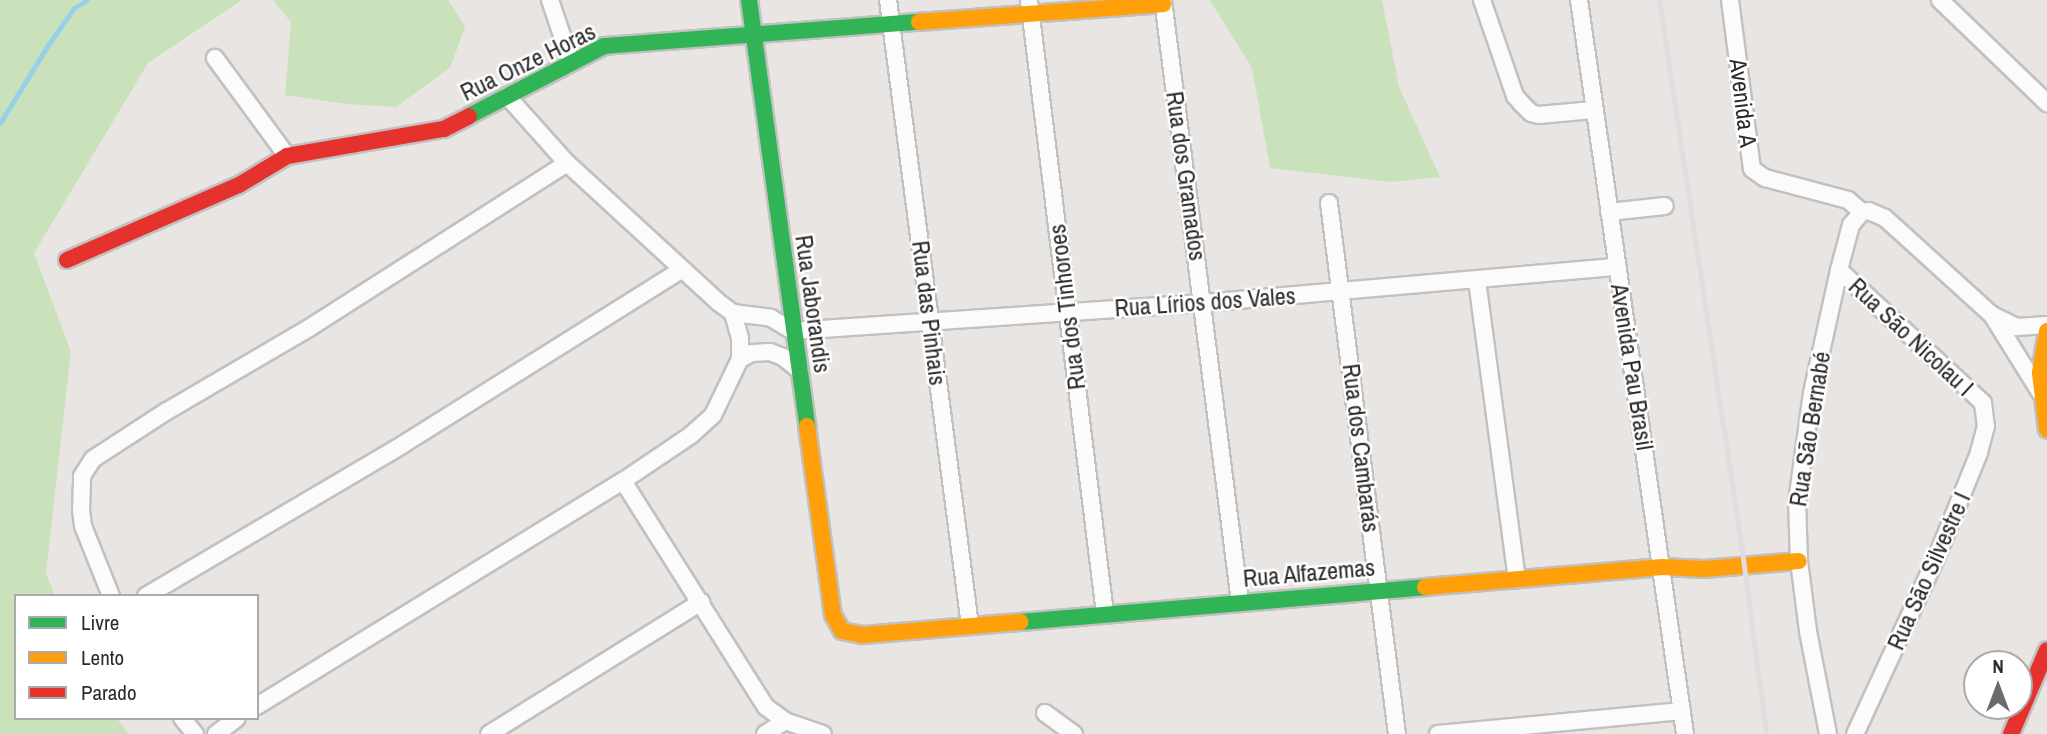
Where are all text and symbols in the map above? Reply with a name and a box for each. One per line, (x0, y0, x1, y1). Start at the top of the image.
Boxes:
street label: Rua Onze Horas (456, 17, 600, 107)
street label: Avenida A (1723, 56, 1763, 150)
street label: Rua dos Gramados (1160, 90, 1212, 262)
street label: Rua dos Tinhoroes (1043, 222, 1091, 392)
street label: Rua Jaborandis (789, 233, 837, 375)
street label: Rua das Pinhais (906, 239, 952, 387)
street label: Rua São Nicolau I (1843, 272, 1979, 402)
street label: Rua Lírios dos Vales (1114, 281, 1296, 323)
street label: Avenida Pau Brasil (1605, 282, 1659, 452)
street label: Rua São Bernabé (1784, 349, 1836, 509)
street label: Rua dos Cambarás (1336, 362, 1386, 534)
street label: Rua São Silvestre I (1881, 488, 1977, 654)
street label: Rua Alfazemas (1241, 553, 1377, 593)
legend (14, 594, 259, 720)
text: Livre (81, 608, 119, 637)
text: Lento (81, 643, 124, 672)
north arrow (1963, 650, 2033, 720)
text: N (1992, 653, 2004, 679)
text: Parado (81, 678, 137, 707)

